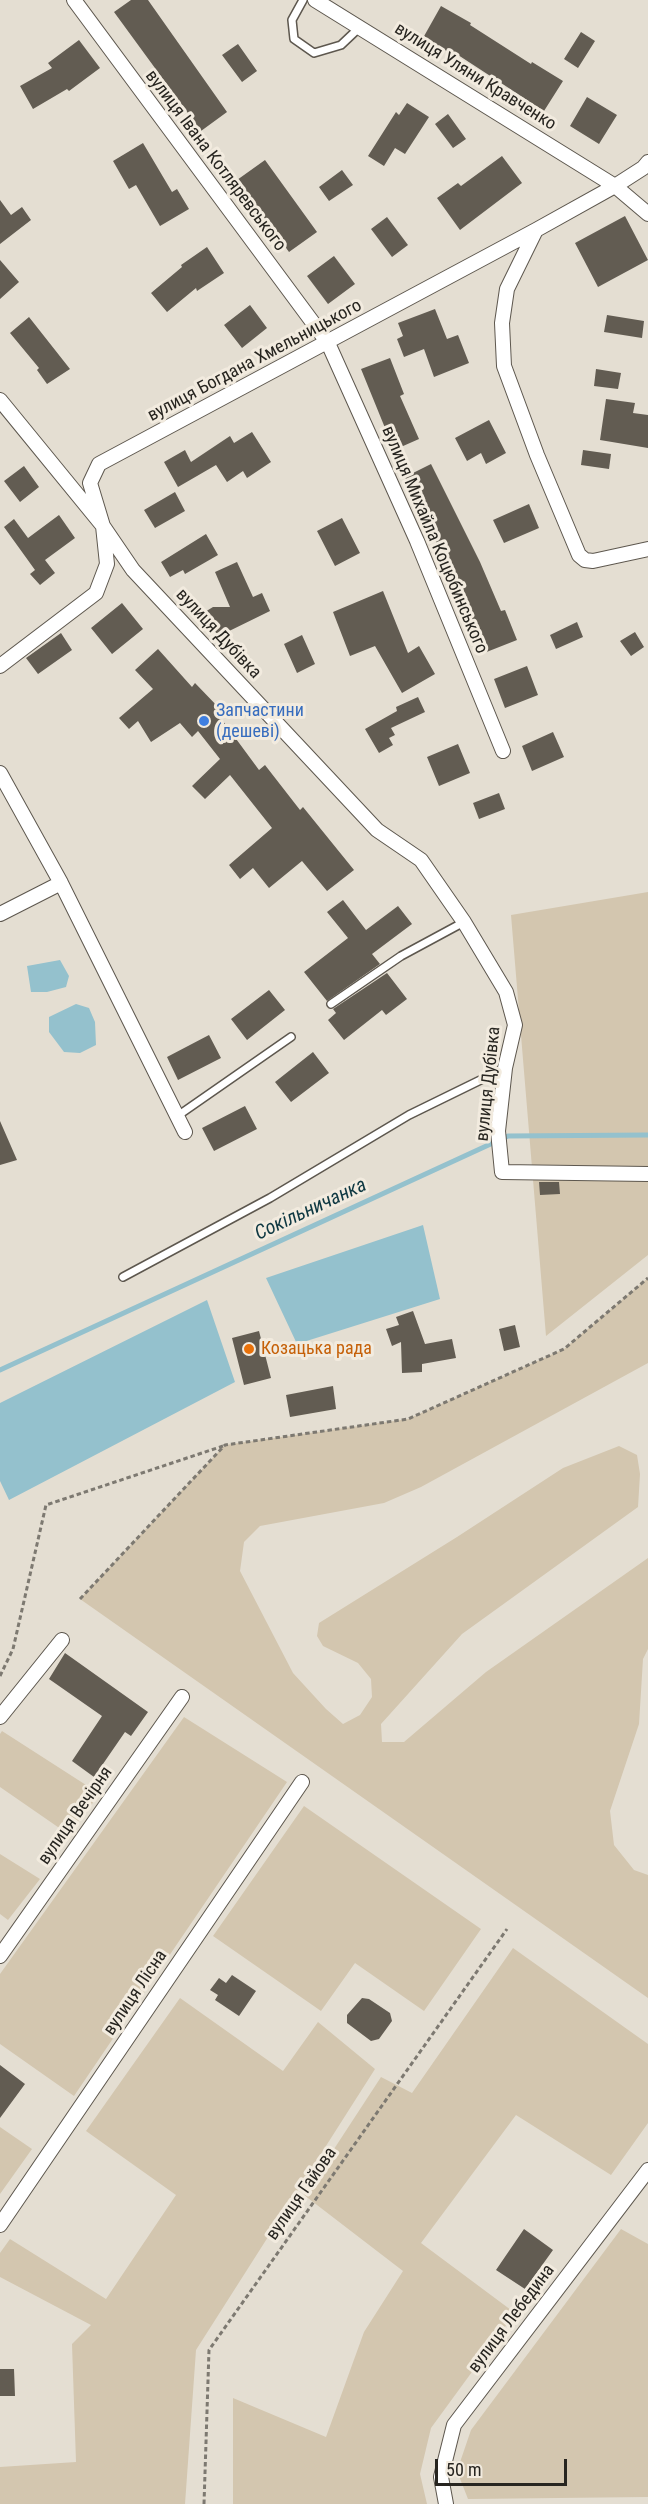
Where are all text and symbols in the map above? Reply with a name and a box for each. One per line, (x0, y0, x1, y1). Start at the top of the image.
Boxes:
street label: вулиця Уляни Кравченко (390, 18, 560, 136)
street label: вулиця Івана Котляревського (140, 66, 290, 256)
street label: вулиця Богдана Хмельницького (144, 295, 366, 427)
street label: вулиця Михайла Коцюбинського (376, 423, 492, 657)
street label: вулиця Дубівка (171, 584, 265, 684)
place label: Запчастини (дешеві) (216, 700, 304, 742)
marker: Запчастини (дешеві) (197, 714, 211, 728)
street label: вулиця Дубівка (472, 1025, 506, 1143)
water label: Сокільничанка (251, 1174, 371, 1246)
place label: Козацька рада (261, 1338, 372, 1360)
marker: Козацька рада (242, 1342, 256, 1356)
street label: вулиця Вечірня (34, 1763, 118, 1869)
street label: вулиця Лісна (100, 1946, 172, 2040)
street label: вулиця Гайова (262, 2143, 342, 2245)
street label: вулиця Лебедина (464, 2261, 560, 2377)
scale bar (438, 2447, 570, 2485)
text: 50 m (446, 2459, 481, 2480)

